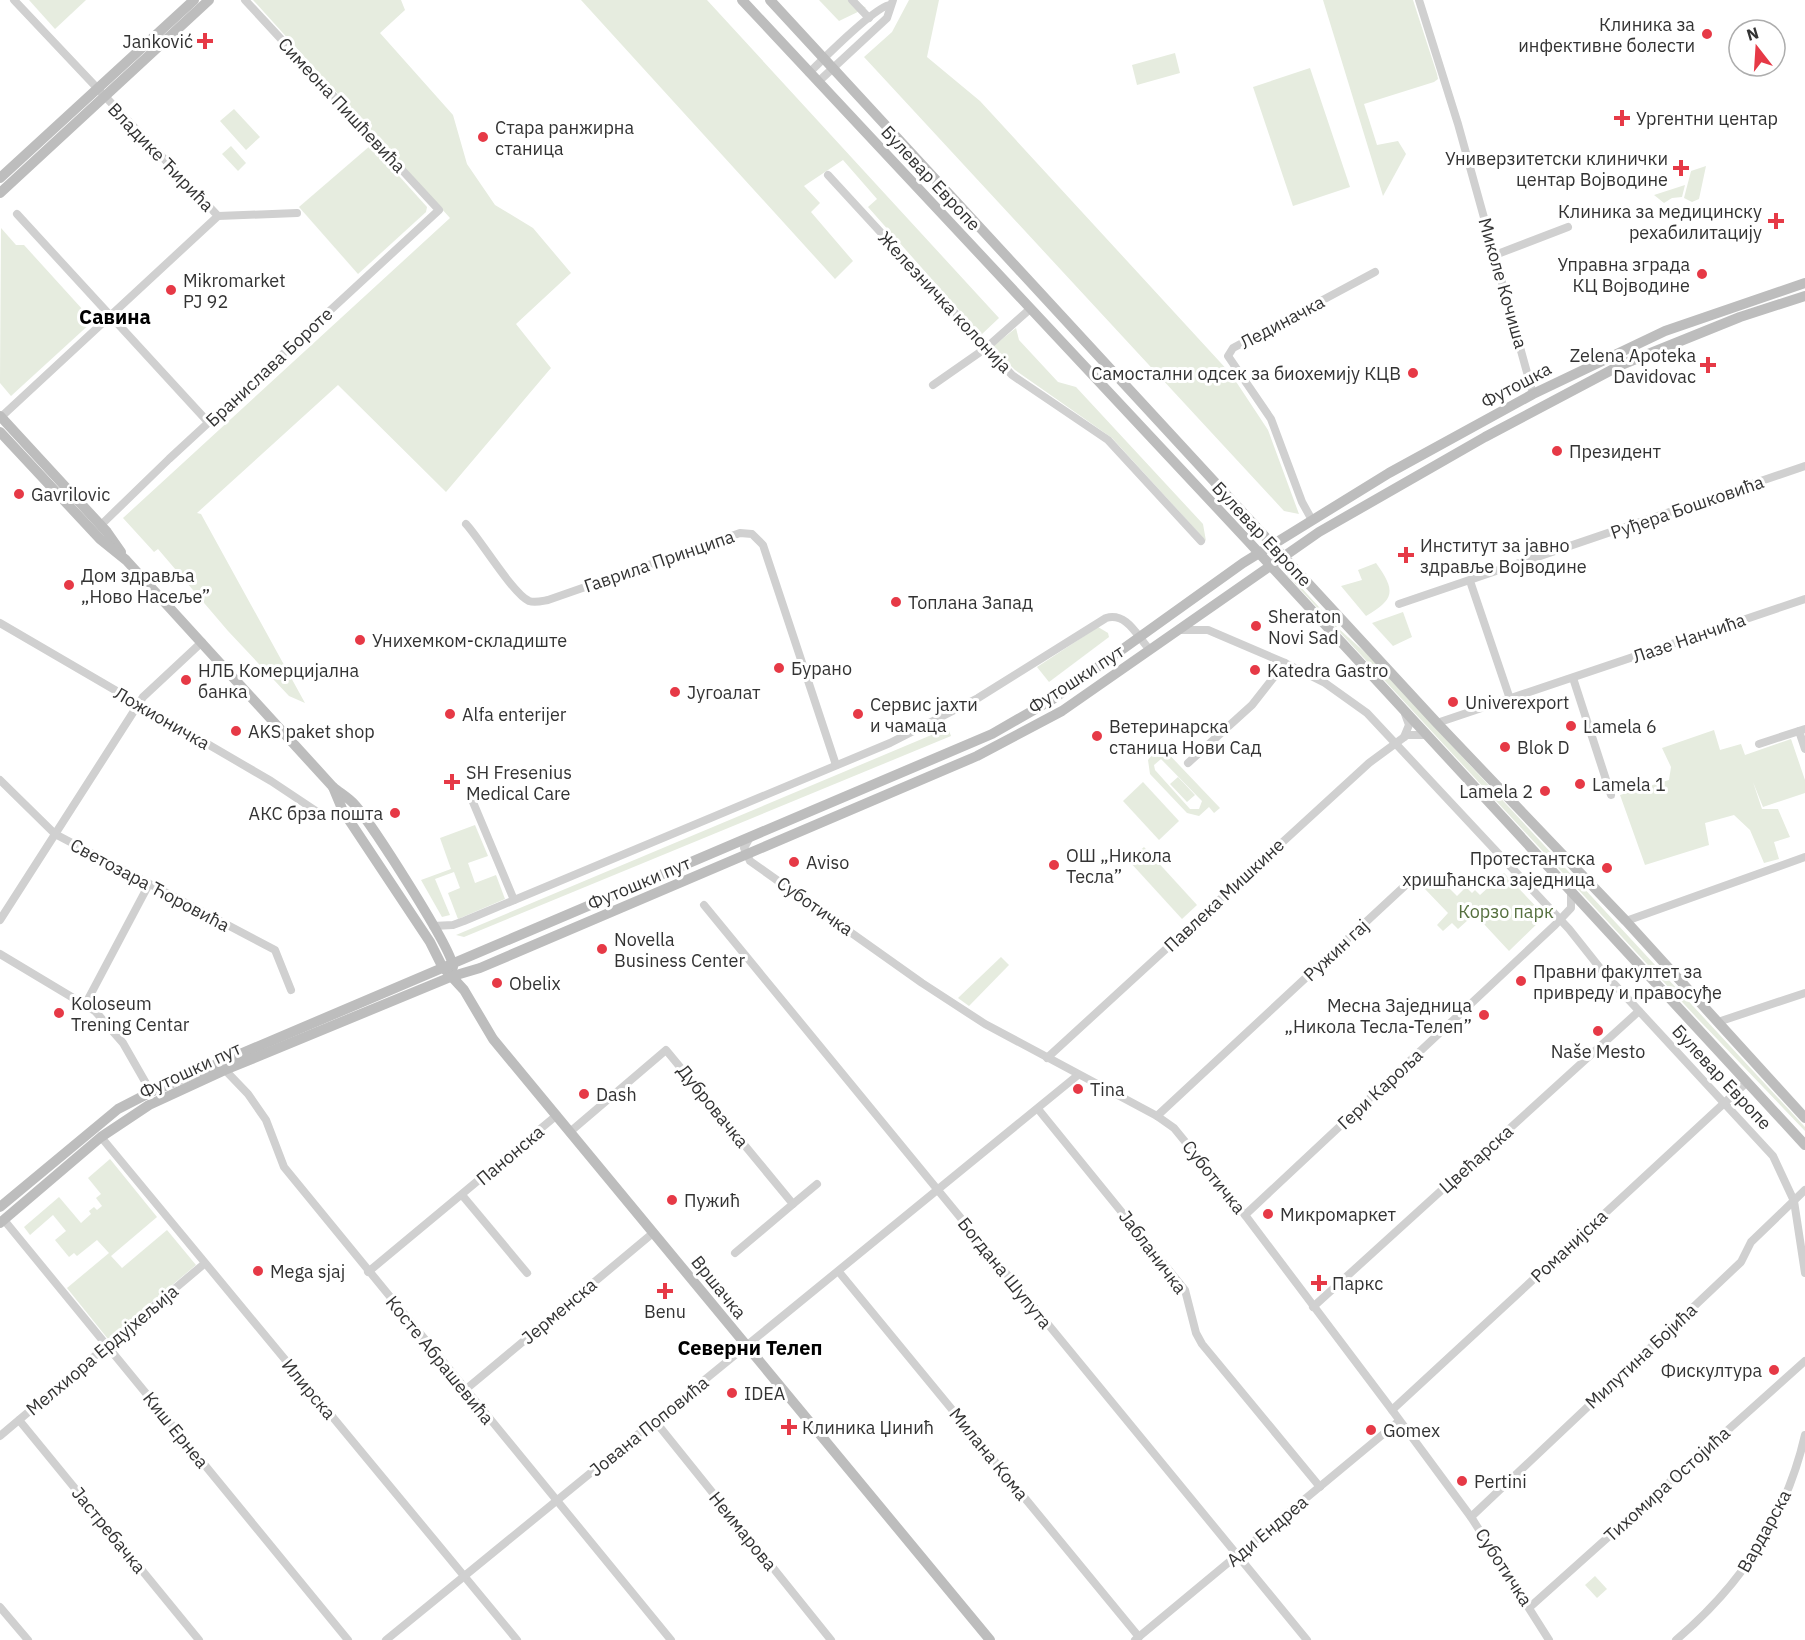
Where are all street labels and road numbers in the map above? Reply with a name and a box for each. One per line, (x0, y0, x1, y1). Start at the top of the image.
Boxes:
street label: Симеона Пишћевића (273, 33, 411, 178)
street label: Владике Ћирића (103, 98, 219, 217)
street label: Булевар Европе (876, 121, 986, 235)
street label: Миколе Кочиша (1473, 215, 1533, 351)
street label: Железничка колонија (873, 226, 1017, 378)
street label: Лединачка (1236, 290, 1329, 354)
street label: Бранислава Бороте (201, 302, 337, 432)
street label: Футошка (1477, 357, 1555, 413)
street label: Руђера Бошковића (1607, 470, 1767, 544)
street label: Булевар Европе (1207, 477, 1317, 591)
street label: Гаврила Принципа (581, 524, 738, 598)
street label: Лазе Нанчића (1629, 608, 1749, 668)
street label: Футошки пут (1024, 639, 1129, 719)
street label: Ложионичка (110, 681, 214, 755)
street label: Светозара Ћоровића (66, 833, 234, 937)
street label: Павлека Мишкине (1159, 833, 1289, 957)
street label: Футошки пут (584, 851, 694, 915)
street label: Суботичка (772, 871, 858, 941)
street label: Ружин гај (1298, 914, 1374, 986)
street label: Булевар Европе (1667, 1020, 1777, 1134)
street label: Футошки пут (135, 1036, 245, 1104)
street label: Гери Кароља (1333, 1043, 1428, 1134)
street label: Дубровачка (672, 1060, 754, 1153)
street label: Панонска (471, 1120, 549, 1190)
street label: Цвећарска (1434, 1120, 1518, 1198)
street label: Суботичка (1177, 1135, 1251, 1219)
street label: Романијска (1526, 1204, 1613, 1287)
street label: Јабланичка (1114, 1206, 1192, 1299)
street label: Богдана Шупута (953, 1213, 1057, 1334)
street label: Вршачка (686, 1251, 752, 1324)
street label: Јерменска (517, 1273, 601, 1349)
street label: Мелхиора Ердујхељија (21, 1279, 183, 1420)
street label: Косте Абрашевића (381, 1291, 499, 1430)
street label: Милутина Бојића (1580, 1298, 1702, 1414)
street label: Илирска (277, 1354, 341, 1424)
street label: Јована Поповића (585, 1371, 714, 1481)
street label: Киш Ернеа (138, 1387, 214, 1473)
street label: Милана Кома (944, 1403, 1034, 1505)
street label: Тихомира Остојића (1599, 1421, 1735, 1547)
street label: Јастребачка (67, 1482, 151, 1578)
street label: Вардарска (1732, 1485, 1796, 1576)
street label: Неимарова (704, 1487, 782, 1576)
street label: Ади Ендреа (1222, 1490, 1313, 1572)
street label: Суботичка (1470, 1524, 1538, 1611)

